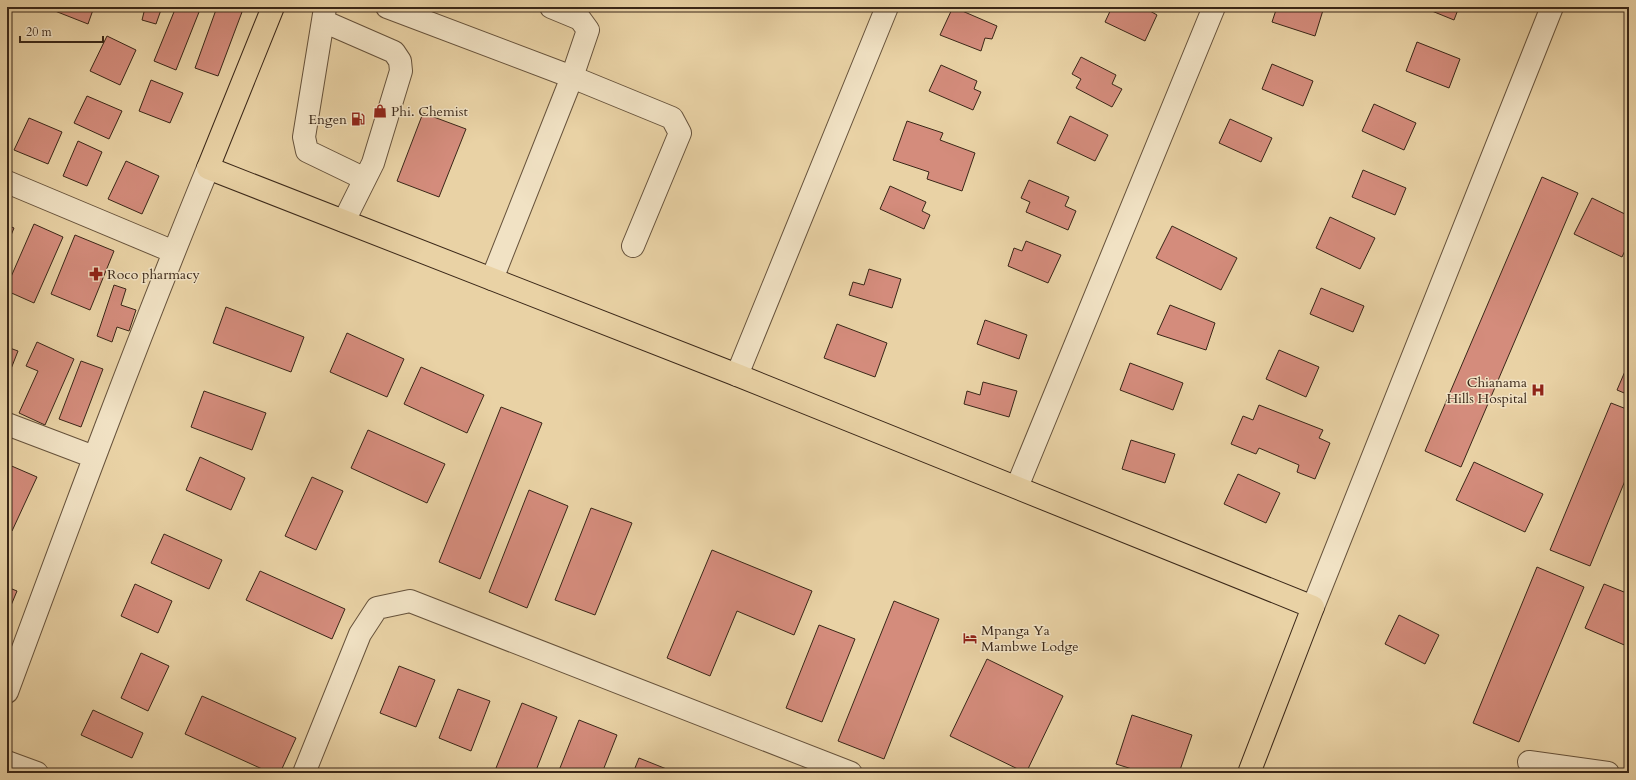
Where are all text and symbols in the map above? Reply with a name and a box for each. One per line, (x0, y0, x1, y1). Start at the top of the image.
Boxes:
scale bar (20, 18, 103, 44)
text: 20 m (26, 24, 53, 40)
place label: Phi. Chemist (391, 102, 468, 121)
shop icon: Phi. Chemist (372, 103, 388, 119)
place label: Engen (308, 110, 347, 129)
fuel station icon: Engen (350, 111, 366, 127)
place label: Roco pharmacy (107, 265, 201, 284)
pharmacy icon: Roco pharmacy (88, 266, 104, 282)
place label: Chianama Hills Hospital (1446, 373, 1527, 408)
hospital icon: Chianama Hills Hospital (1530, 382, 1546, 398)
place label: Mpanga Ya Mambwe Lodge (981, 621, 1079, 656)
hotel icon: Mpanga Ya Mambwe Lodge (962, 630, 978, 646)

